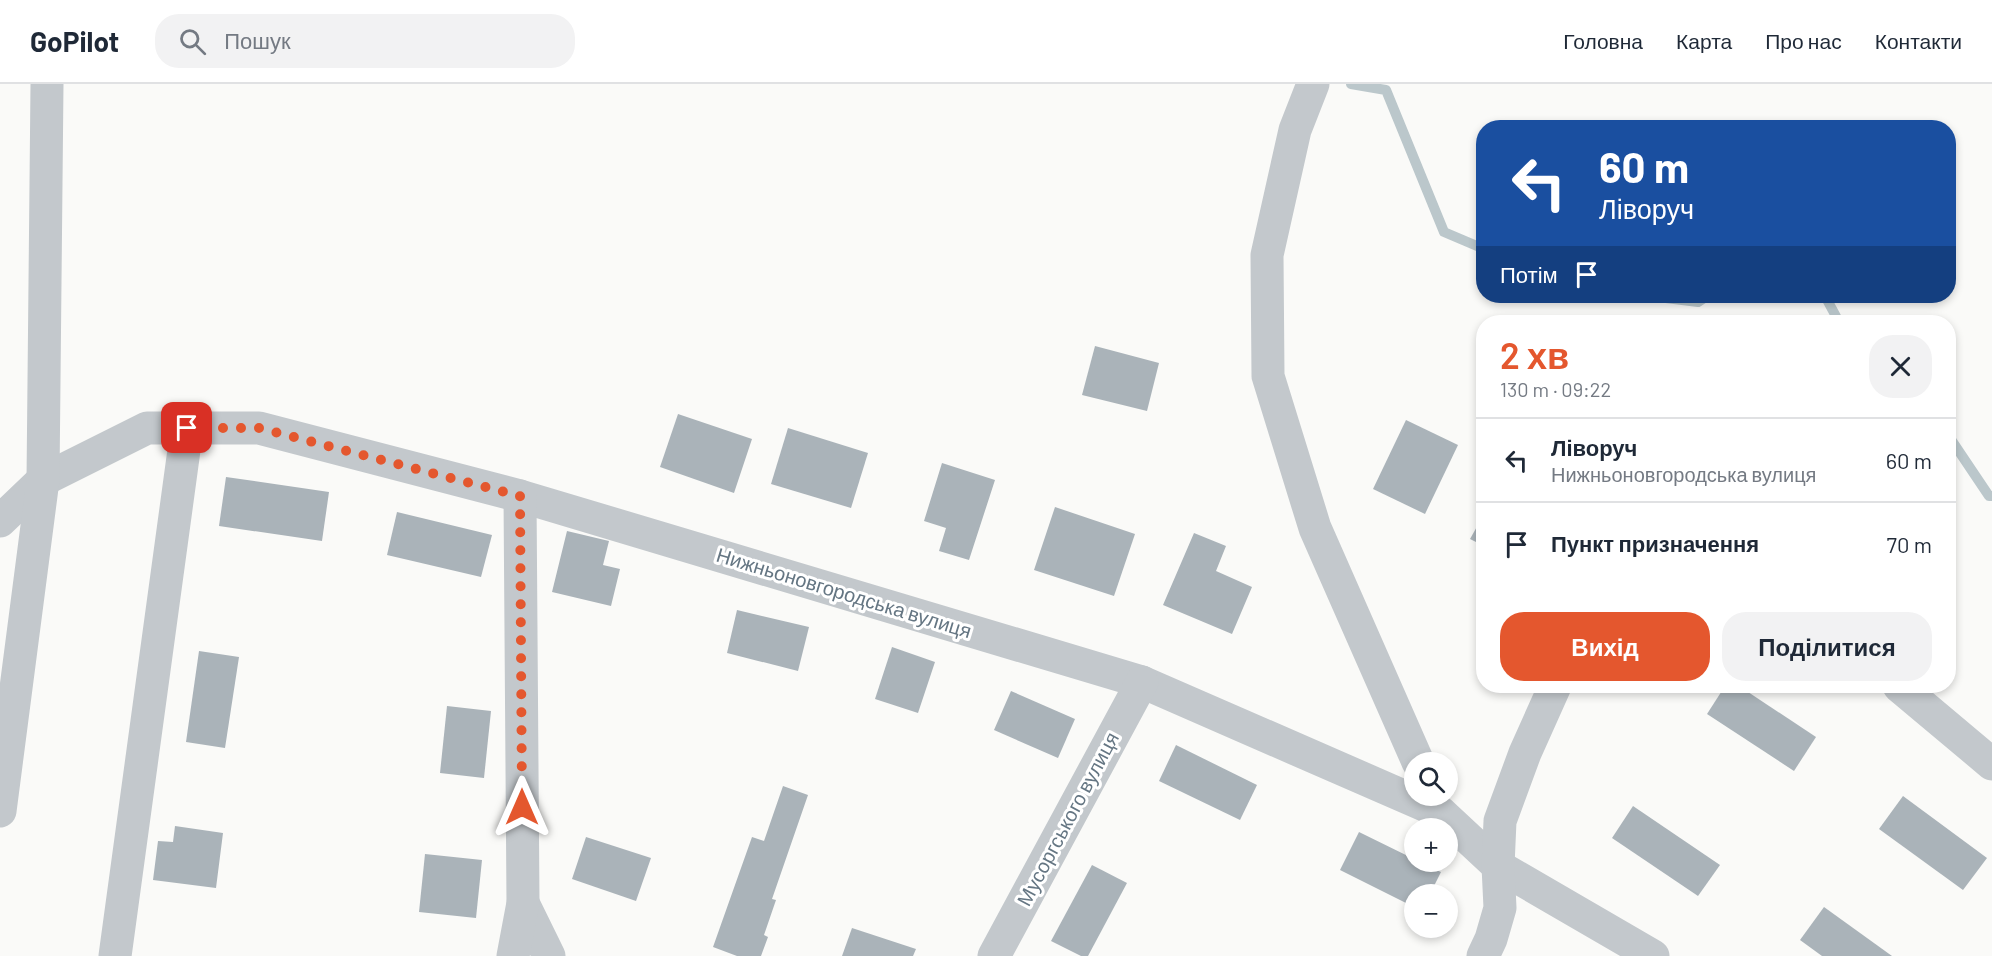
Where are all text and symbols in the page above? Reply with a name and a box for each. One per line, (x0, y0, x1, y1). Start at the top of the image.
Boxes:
search box (155, 14, 575, 68)
text: GoPilot (30, 24, 119, 58)
icon: search (176, 25, 209, 58)
text: Пошук (224, 27, 291, 53)
text: Головна (1563, 28, 1643, 53)
text: Карта (1676, 28, 1732, 53)
text: Про нас (1765, 28, 1842, 53)
text: Контакти (1875, 28, 1962, 53)
text: 60 m (1599, 141, 1689, 191)
icon: left (1500, 144, 1578, 222)
text: Ліворуч (1599, 192, 1694, 224)
icon: arrive (1570, 258, 1603, 291)
text: Потім (1500, 261, 1558, 287)
text: 2 хв (1500, 333, 1569, 376)
button: close (1869, 335, 1932, 398)
text: 130 m · 09:22 (1500, 377, 1611, 401)
pin (161, 402, 212, 453)
icon: arrive (170, 411, 203, 444)
text: Ліворуч (1551, 434, 1637, 460)
icon: left (1500, 444, 1533, 477)
text: 60 m (1886, 447, 1932, 473)
text: Нижньоновгородська вулиця (1551, 462, 1816, 486)
icon: arrive (1500, 528, 1533, 561)
text: Пункт призначення (1551, 530, 1759, 556)
text: 70 m (1887, 531, 1932, 557)
street label: Нижньоновгородська вулиця (714, 542, 975, 642)
button: Вихід (1500, 612, 1710, 681)
button: Поділитися (1722, 612, 1932, 681)
street label: Мусоргського вулиця (1011, 728, 1123, 910)
map controls (1404, 752, 1458, 938)
button: search (1404, 752, 1458, 806)
position arrow (490, 775, 554, 839)
button: + (1404, 818, 1458, 872)
button: − (1404, 884, 1458, 938)

